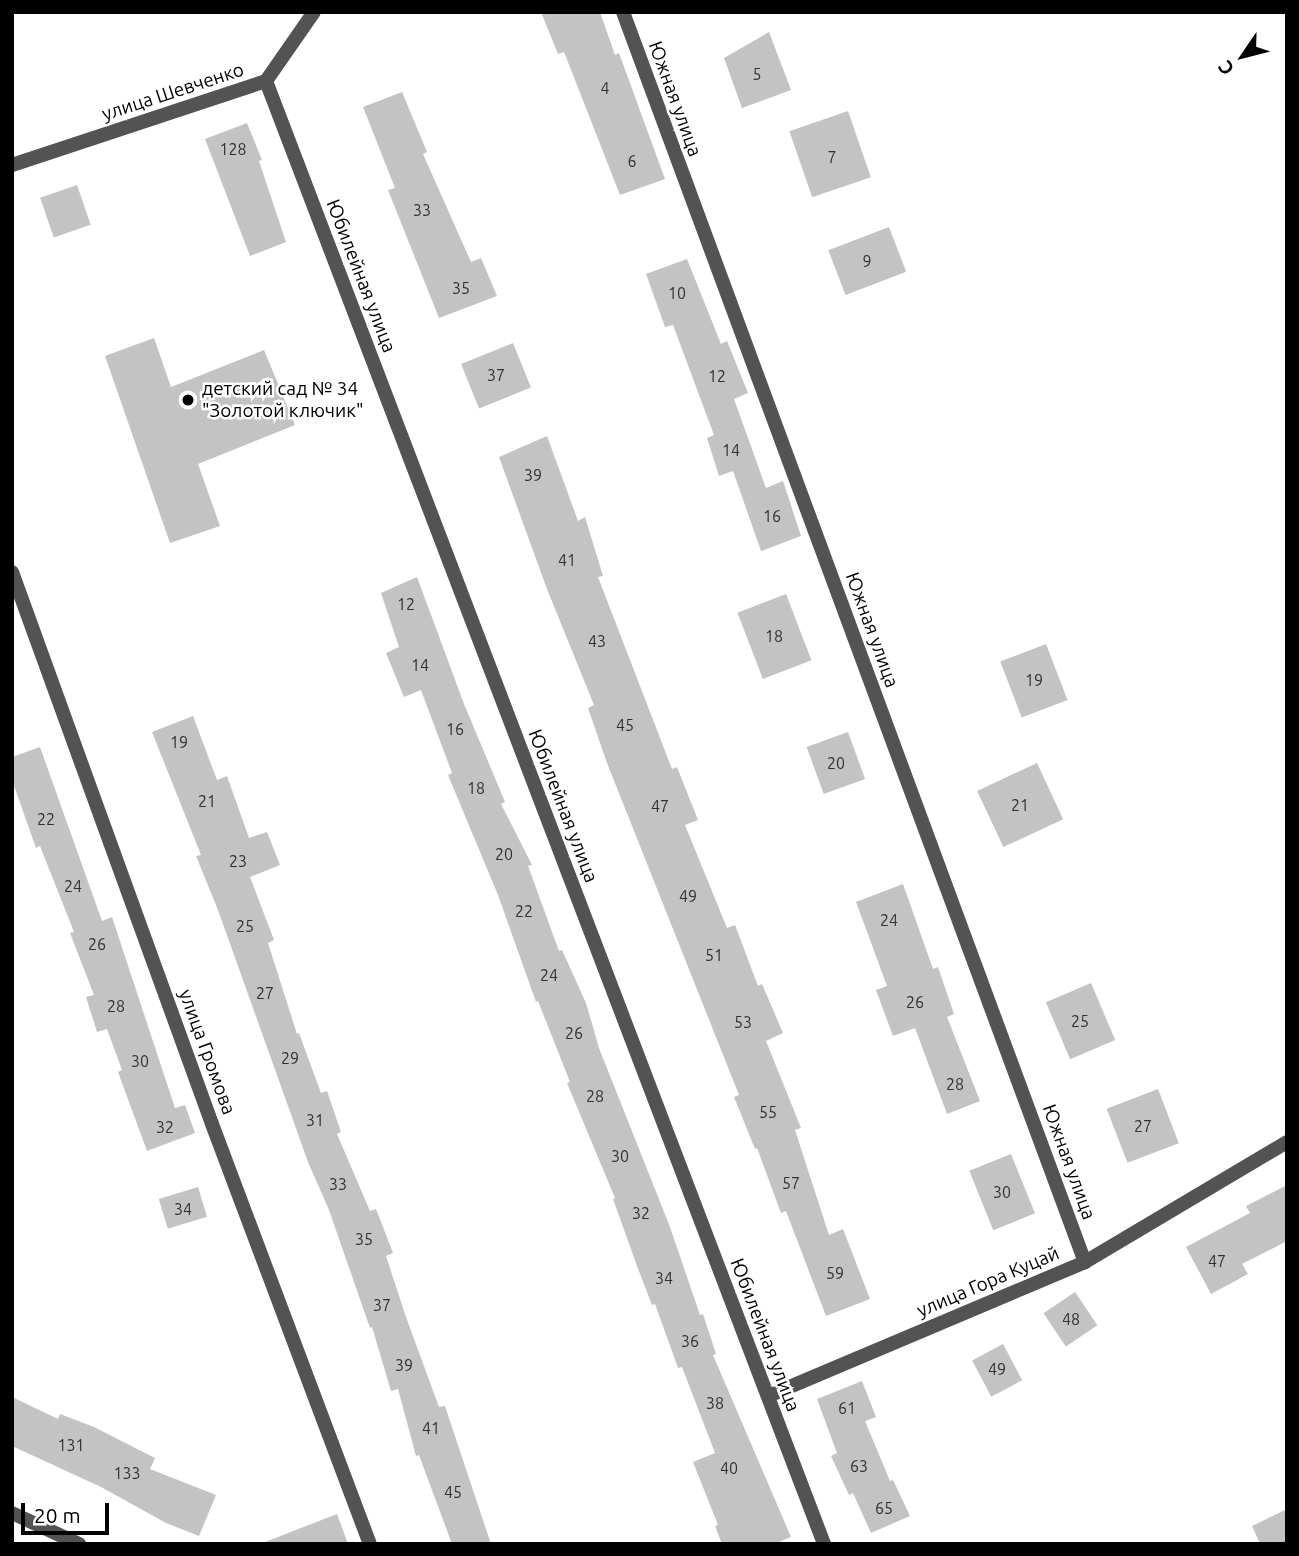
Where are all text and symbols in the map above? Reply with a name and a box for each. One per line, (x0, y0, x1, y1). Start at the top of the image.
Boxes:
north arrow (1208, 21, 1278, 91)
street label: Южная улица (644, 38, 706, 160)
text: С (1213, 57, 1238, 79)
street label: улица Шевченко (99, 58, 247, 126)
house number: 5 (752, 64, 762, 84)
house number: 4 (600, 78, 610, 98)
house number: 128 (219, 139, 247, 159)
house number: 7 (827, 147, 837, 167)
house number: 6 (627, 151, 637, 171)
street label: Юбилейная улица (321, 196, 401, 356)
house number: 33 (413, 200, 431, 220)
house number: 9 (862, 251, 872, 271)
house number: 35 (452, 278, 470, 298)
house number: 10 (668, 283, 686, 303)
house number: 37 (487, 365, 505, 385)
house number: 12 (708, 366, 726, 386)
place label: детский сад № 34 "Золотой ключик" (202, 378, 364, 422)
marker: детский сад № 34 "Золотой ключик" (180, 392, 196, 408)
house number: 14 (722, 440, 740, 460)
house number: 39 (524, 465, 542, 485)
house number: 16 (763, 506, 781, 526)
house number: 41 (558, 550, 576, 570)
street label: Южная улица (841, 569, 903, 691)
house number: 12 (397, 594, 415, 614)
house number: 18 (765, 626, 783, 646)
house number: 43 (588, 631, 606, 651)
house number: 14 (411, 655, 429, 675)
house number: 19 (1025, 670, 1043, 690)
house number: 45 (616, 715, 634, 735)
house number: 16 (446, 719, 464, 739)
street label: Юбилейная улица (523, 726, 603, 886)
house number: 19 (170, 732, 188, 752)
house number: 20 (827, 753, 845, 773)
house number: 18 (467, 778, 485, 798)
house number: 21 (198, 791, 216, 811)
house number: 21 (1011, 795, 1029, 815)
house number: 47 (651, 796, 669, 816)
house number: 22 (37, 809, 55, 829)
house number: 20 (495, 844, 513, 864)
house number: 23 (229, 851, 247, 871)
house number: 24 (64, 876, 82, 896)
house number: 49 (679, 886, 697, 906)
house number: 22 (515, 901, 533, 921)
house number: 24 (880, 910, 898, 930)
house number: 25 (236, 916, 254, 936)
house number: 26 (88, 934, 106, 954)
house number: 51 (705, 945, 723, 965)
house number: 24 (540, 965, 558, 985)
house number: 27 (256, 983, 274, 1003)
street label: улица Громова (174, 986, 240, 1118)
house number: 26 (906, 992, 924, 1012)
house number: 28 (107, 996, 125, 1016)
house number: 25 (1071, 1011, 1089, 1031)
house number: 53 (734, 1012, 752, 1032)
house number: 26 (565, 1023, 583, 1043)
house number: 29 (281, 1048, 299, 1068)
house number: 30 (131, 1051, 149, 1071)
house number: 28 (946, 1074, 964, 1094)
house number: 28 (586, 1086, 604, 1106)
street label: Южная улица (1038, 1101, 1100, 1223)
house number: 55 (759, 1102, 777, 1122)
house number: 31 (306, 1110, 324, 1130)
house number: 27 (1134, 1116, 1152, 1136)
house number: 32 (156, 1117, 174, 1137)
house number: 30 (611, 1146, 629, 1166)
house number: 57 (782, 1173, 800, 1193)
house number: 33 (329, 1174, 347, 1194)
house number: 30 (993, 1182, 1011, 1202)
house number: 34 (174, 1199, 192, 1219)
house number: 32 (632, 1203, 650, 1223)
house number: 35 (355, 1229, 373, 1249)
street label: улица Гора Куцай (913, 1242, 1063, 1322)
house number: 47 (1208, 1251, 1226, 1271)
street label: Юбилейная улица (725, 1255, 805, 1415)
house number: 59 (826, 1263, 844, 1283)
house number: 34 (655, 1268, 673, 1288)
house number: 37 (373, 1295, 391, 1315)
house number: 48 (1062, 1309, 1080, 1329)
house number: 36 (681, 1331, 699, 1351)
house number: 39 (395, 1355, 413, 1375)
house number: 49 (988, 1359, 1006, 1379)
house number: 38 (706, 1393, 724, 1413)
house number: 61 (838, 1398, 856, 1418)
house number: 41 (422, 1418, 440, 1438)
house number: 131 (57, 1435, 85, 1455)
house number: 63 (850, 1456, 868, 1476)
house number: 40 (720, 1458, 738, 1478)
house number: 133 (113, 1463, 141, 1483)
house number: 45 (444, 1482, 462, 1502)
scale bar (24, 1490, 112, 1534)
house number: 65 (875, 1498, 893, 1518)
text: 20 m (34, 1503, 81, 1527)

